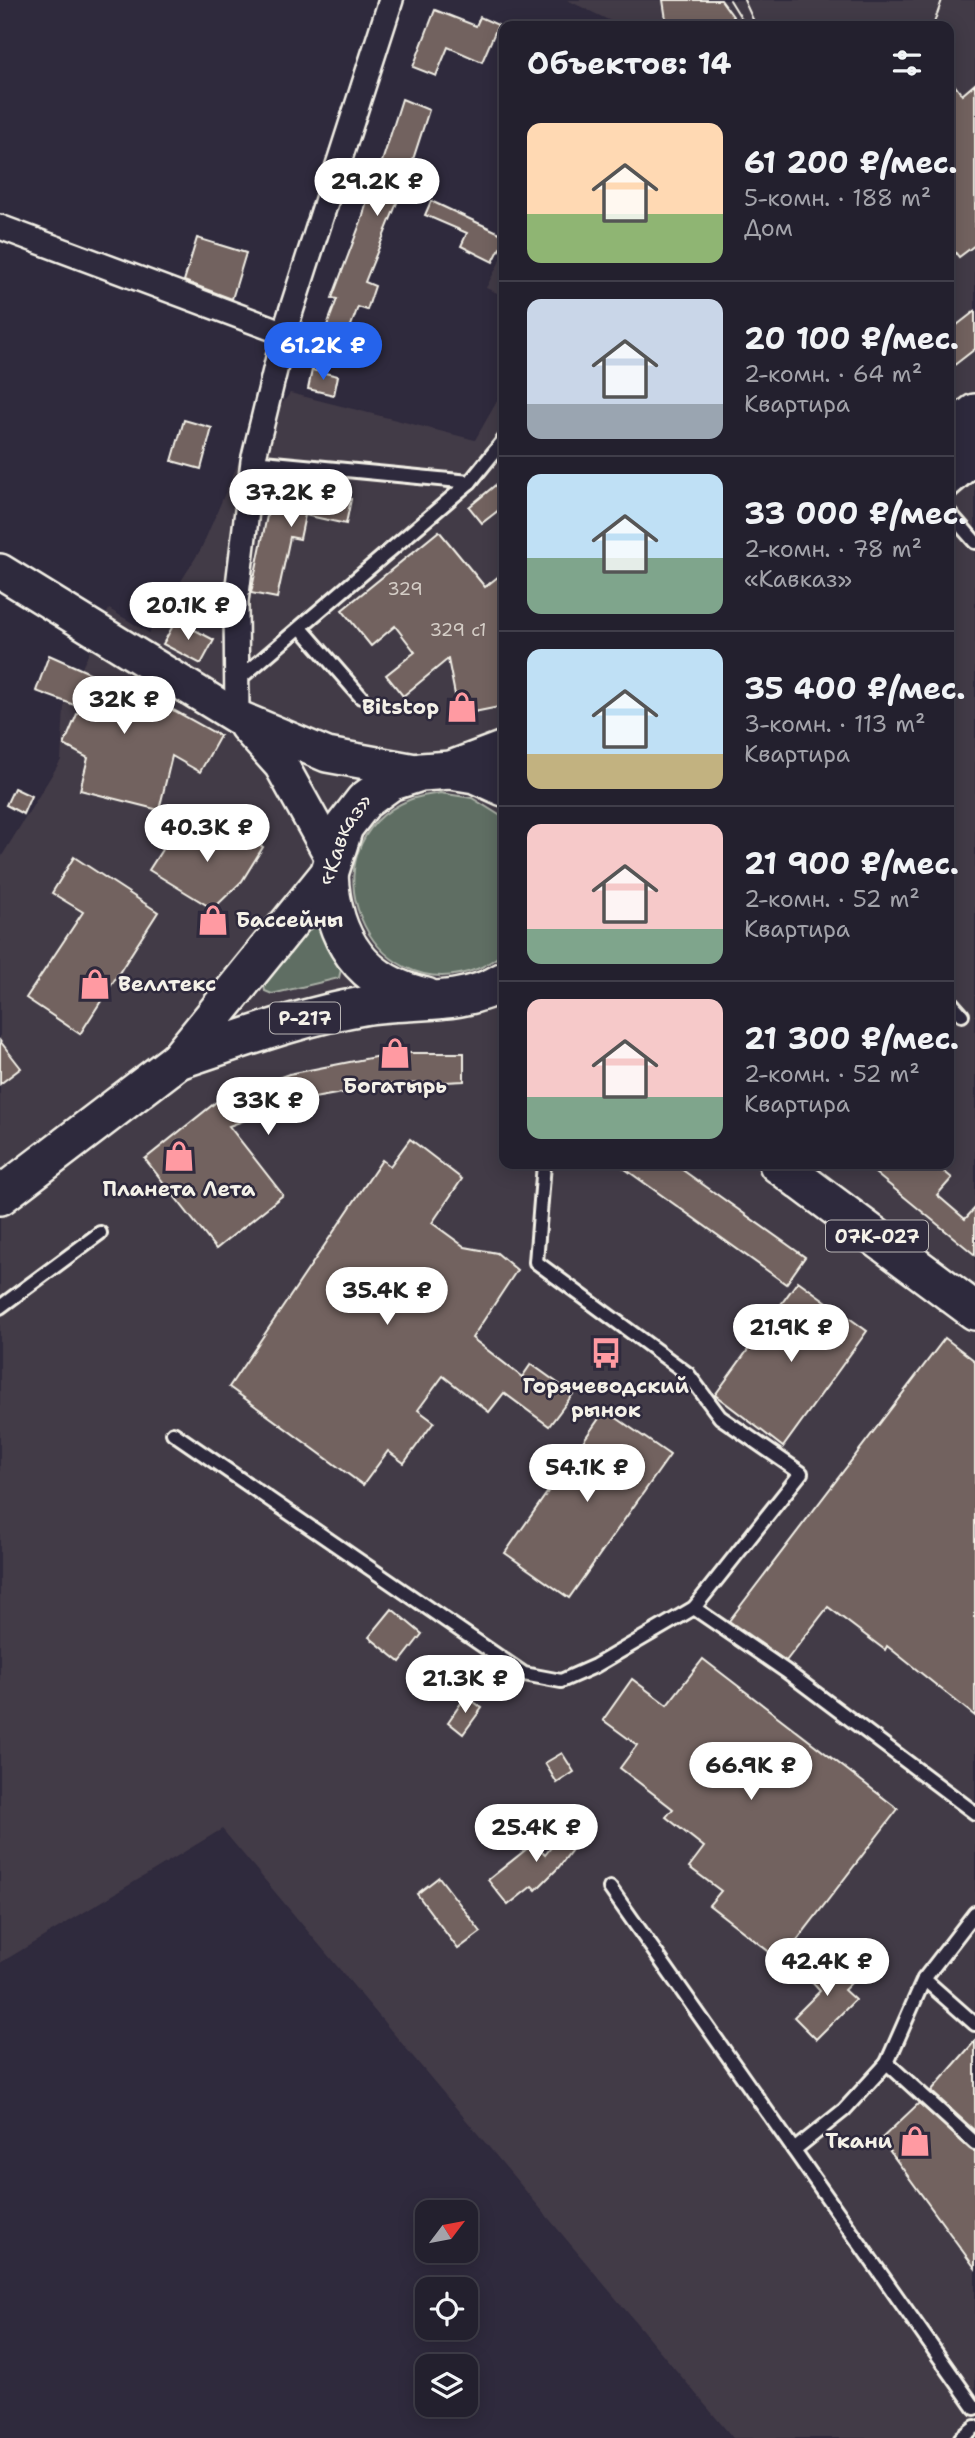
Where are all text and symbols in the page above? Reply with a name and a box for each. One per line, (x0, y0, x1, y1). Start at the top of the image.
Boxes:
text: Объектов: 14 (527, 43, 732, 84)
icon: filters (888, 44, 926, 82)
text: 61 200 ₽/мес. (744, 142, 958, 183)
icon: home (583, 151, 667, 235)
pin: 29.2K ₽ (312, 158, 442, 218)
text: 29.2K ₽ (330, 166, 424, 196)
text: 5-комн. · 188 m² (744, 183, 931, 213)
text: Дом (744, 213, 793, 243)
text: 20 100 ₽/мес. (744, 318, 959, 359)
pin: 61.2K ₽ (258, 322, 388, 382)
icon: home (583, 327, 667, 411)
text: 61.2K ₽ (280, 330, 366, 360)
text: 2-комн. · 64 m² (744, 359, 922, 389)
text: Квартира (744, 389, 850, 419)
pin: 37.2K ₽ (226, 470, 356, 529)
text: 37.2K ₽ (245, 477, 337, 507)
text: 33 000 ₽/мес. (744, 493, 967, 534)
icon: home (583, 502, 667, 586)
text: 2-комн. · 78 m² (744, 534, 922, 564)
text: «Кавказ» (744, 564, 852, 594)
house number: 329 (387, 577, 423, 601)
pin: 20.1K ₽ (123, 582, 253, 642)
text: 20.1K ₽ (146, 590, 230, 620)
house number: 329 с1 (429, 618, 487, 642)
text: 35 400 ₽/мес. (744, 668, 966, 709)
pin: 32K ₽ (75, 676, 173, 736)
icon: home (583, 677, 667, 761)
text: 32K ₽ (88, 684, 160, 714)
shop icon: Bitstop (445, 690, 479, 724)
place label: Bitstop (362, 693, 439, 721)
text: 3-комн. · 113 m² (744, 709, 926, 739)
text: Квартира (744, 739, 850, 769)
street label: «Кавказ» (311, 788, 379, 891)
pin: 40.3K ₽ (142, 804, 272, 864)
text: 40.3K ₽ (161, 812, 253, 842)
text: 21 900 ₽/мес. (744, 843, 959, 884)
icon: home (583, 852, 667, 936)
text: 2-комн. · 52 m² (744, 884, 920, 914)
shop icon: Бассейны (196, 903, 230, 937)
place label: Бассейны (236, 906, 343, 934)
text: Квартира (744, 914, 850, 944)
shop icon: Веллтекс (78, 967, 112, 1001)
place label: Веллтекс (118, 970, 216, 998)
road number: Р-217 (270, 1002, 340, 1034)
text: 21 300 ₽/мес. (744, 1018, 959, 1059)
icon: home (583, 1027, 667, 1111)
shop icon: Богатырь (378, 1036, 412, 1070)
text: 2-комн. · 52 m² (744, 1059, 920, 1089)
place label: Богатырь (343, 1072, 447, 1100)
pin: 33K ₽ (219, 1078, 317, 1137)
text: 33K ₽ (232, 1085, 304, 1115)
text: Квартира (744, 1089, 850, 1119)
shop icon: Планета Лета (162, 1139, 196, 1173)
place label: Планета Лета (103, 1175, 256, 1203)
road number: 07К-027 (826, 1220, 928, 1252)
pin: 35.4K ₽ (322, 1268, 452, 1327)
text: 35.4K ₽ (342, 1275, 432, 1305)
pin: 21.9K ₽ (726, 1304, 856, 1364)
text: 21.9K ₽ (749, 1312, 833, 1342)
bus stop icon: Горячеводский рынок (589, 1336, 623, 1370)
place label: Горячеводский рынок (523, 1372, 690, 1424)
pin: 54.1K ₽ (522, 1444, 652, 1504)
text: 54.1K ₽ (545, 1452, 629, 1482)
pin: 21.3K ₽ (400, 1656, 530, 1715)
text: 21.3K ₽ (422, 1663, 508, 1693)
pin: 66.9K ₽ (686, 1742, 816, 1802)
text: 66.9K ₽ (705, 1750, 797, 1780)
pin: 25.4K ₽ (471, 1804, 601, 1864)
text: 25.4K ₽ (491, 1812, 581, 1842)
pin: 42.4K ₽ (762, 1938, 892, 1998)
text: 42.4K ₽ (781, 1946, 873, 1976)
shop icon: Ткани (898, 2124, 932, 2158)
place label: Ткани (825, 2127, 892, 2155)
north arrow (415, 2200, 478, 2263)
map controls (415, 2200, 478, 2417)
button: locate (415, 2277, 478, 2340)
button: layers (415, 2354, 478, 2417)

